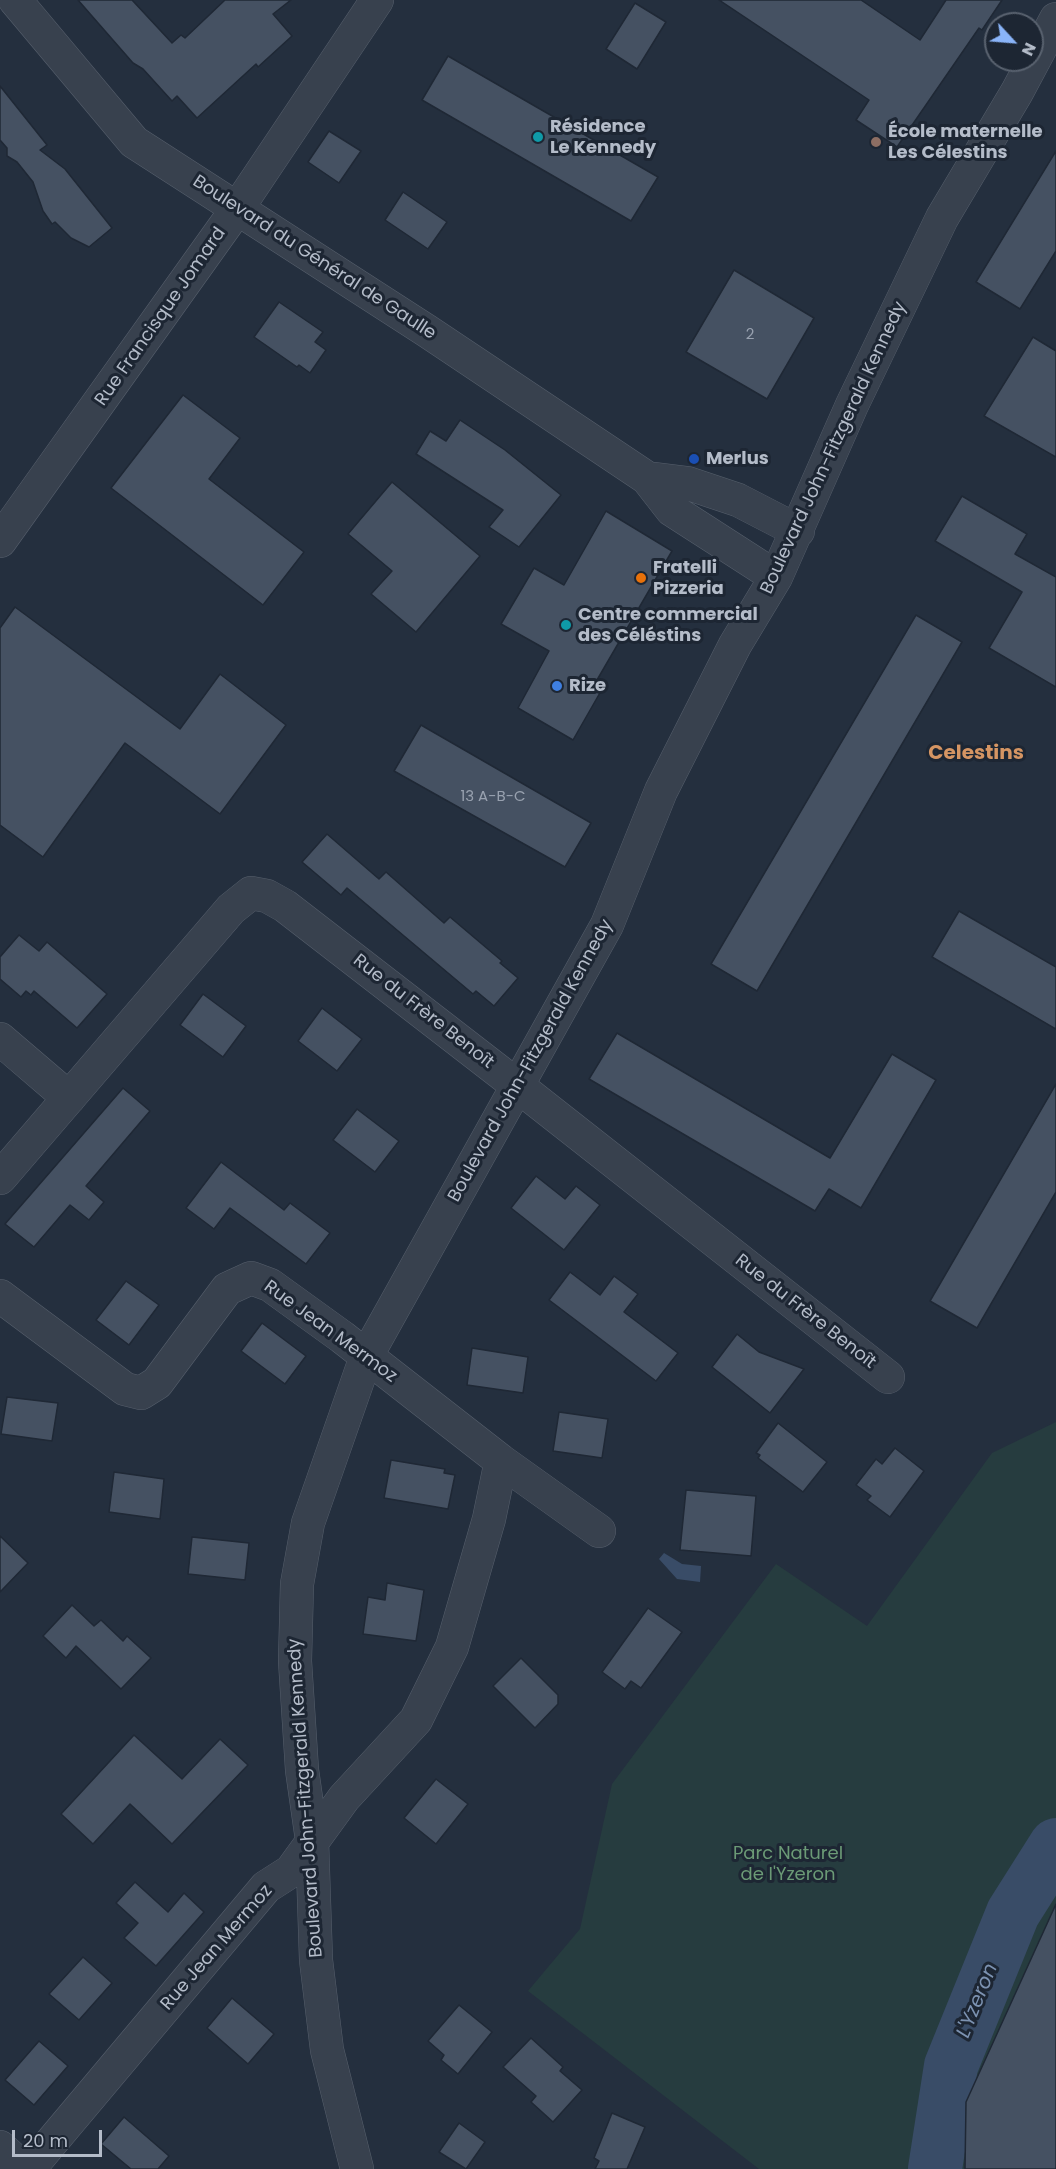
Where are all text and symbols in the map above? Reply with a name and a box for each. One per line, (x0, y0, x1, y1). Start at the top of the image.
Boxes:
north arrow (984, 12, 1044, 72)
text: N (1016, 39, 1042, 60)
place label: Résidence Le Kennedy (550, 116, 656, 158)
place label: École maternelle Les Célestins (888, 121, 1043, 164)
marker: Résidence Le Kennedy (531, 130, 545, 144)
marker: École maternelle Les Célestins (869, 135, 883, 149)
street label: Boulevard du Général de Gaulle (188, 171, 440, 345)
street label: Rue Francisque Jomard (91, 224, 231, 410)
street label: Boulevard John-Fitzgerald Kennedy (757, 298, 911, 598)
house number: 2 (746, 326, 754, 344)
place label: Merlus (706, 448, 769, 470)
marker: Merlus (687, 452, 701, 466)
place label: Fratelli Pizzeria (653, 557, 724, 600)
marker: Fratelli Pizzeria (634, 571, 648, 585)
place label: Centre commercial des Céléstins (578, 604, 758, 646)
marker: Centre commercial des Céléstins (559, 618, 573, 632)
place label: Rize (569, 675, 606, 697)
marker: Rize (550, 679, 564, 693)
district label: Celestins (928, 742, 1024, 766)
house number: 13 A-B-C (460, 788, 526, 806)
street label: Boulevard John-Fitzgerald Kennedy (444, 916, 618, 1206)
street label: Rue du Frère Benoît (348, 950, 498, 1074)
street label: Rue du Frère Benoît (730, 1250, 880, 1374)
street label: Rue Jean Mermoz (259, 1276, 401, 1388)
street label: Boulevard John-Fitzgerald Kennedy (284, 1638, 328, 1958)
park label: Parc Naturel de l'Yzeron (733, 1843, 843, 1886)
street label: Rue Jean Mermoz (157, 1881, 277, 2015)
water label: L'Yzeron (952, 1960, 1004, 2042)
scale bar (15, 2118, 105, 2156)
text: 20 m (23, 2128, 68, 2153)

